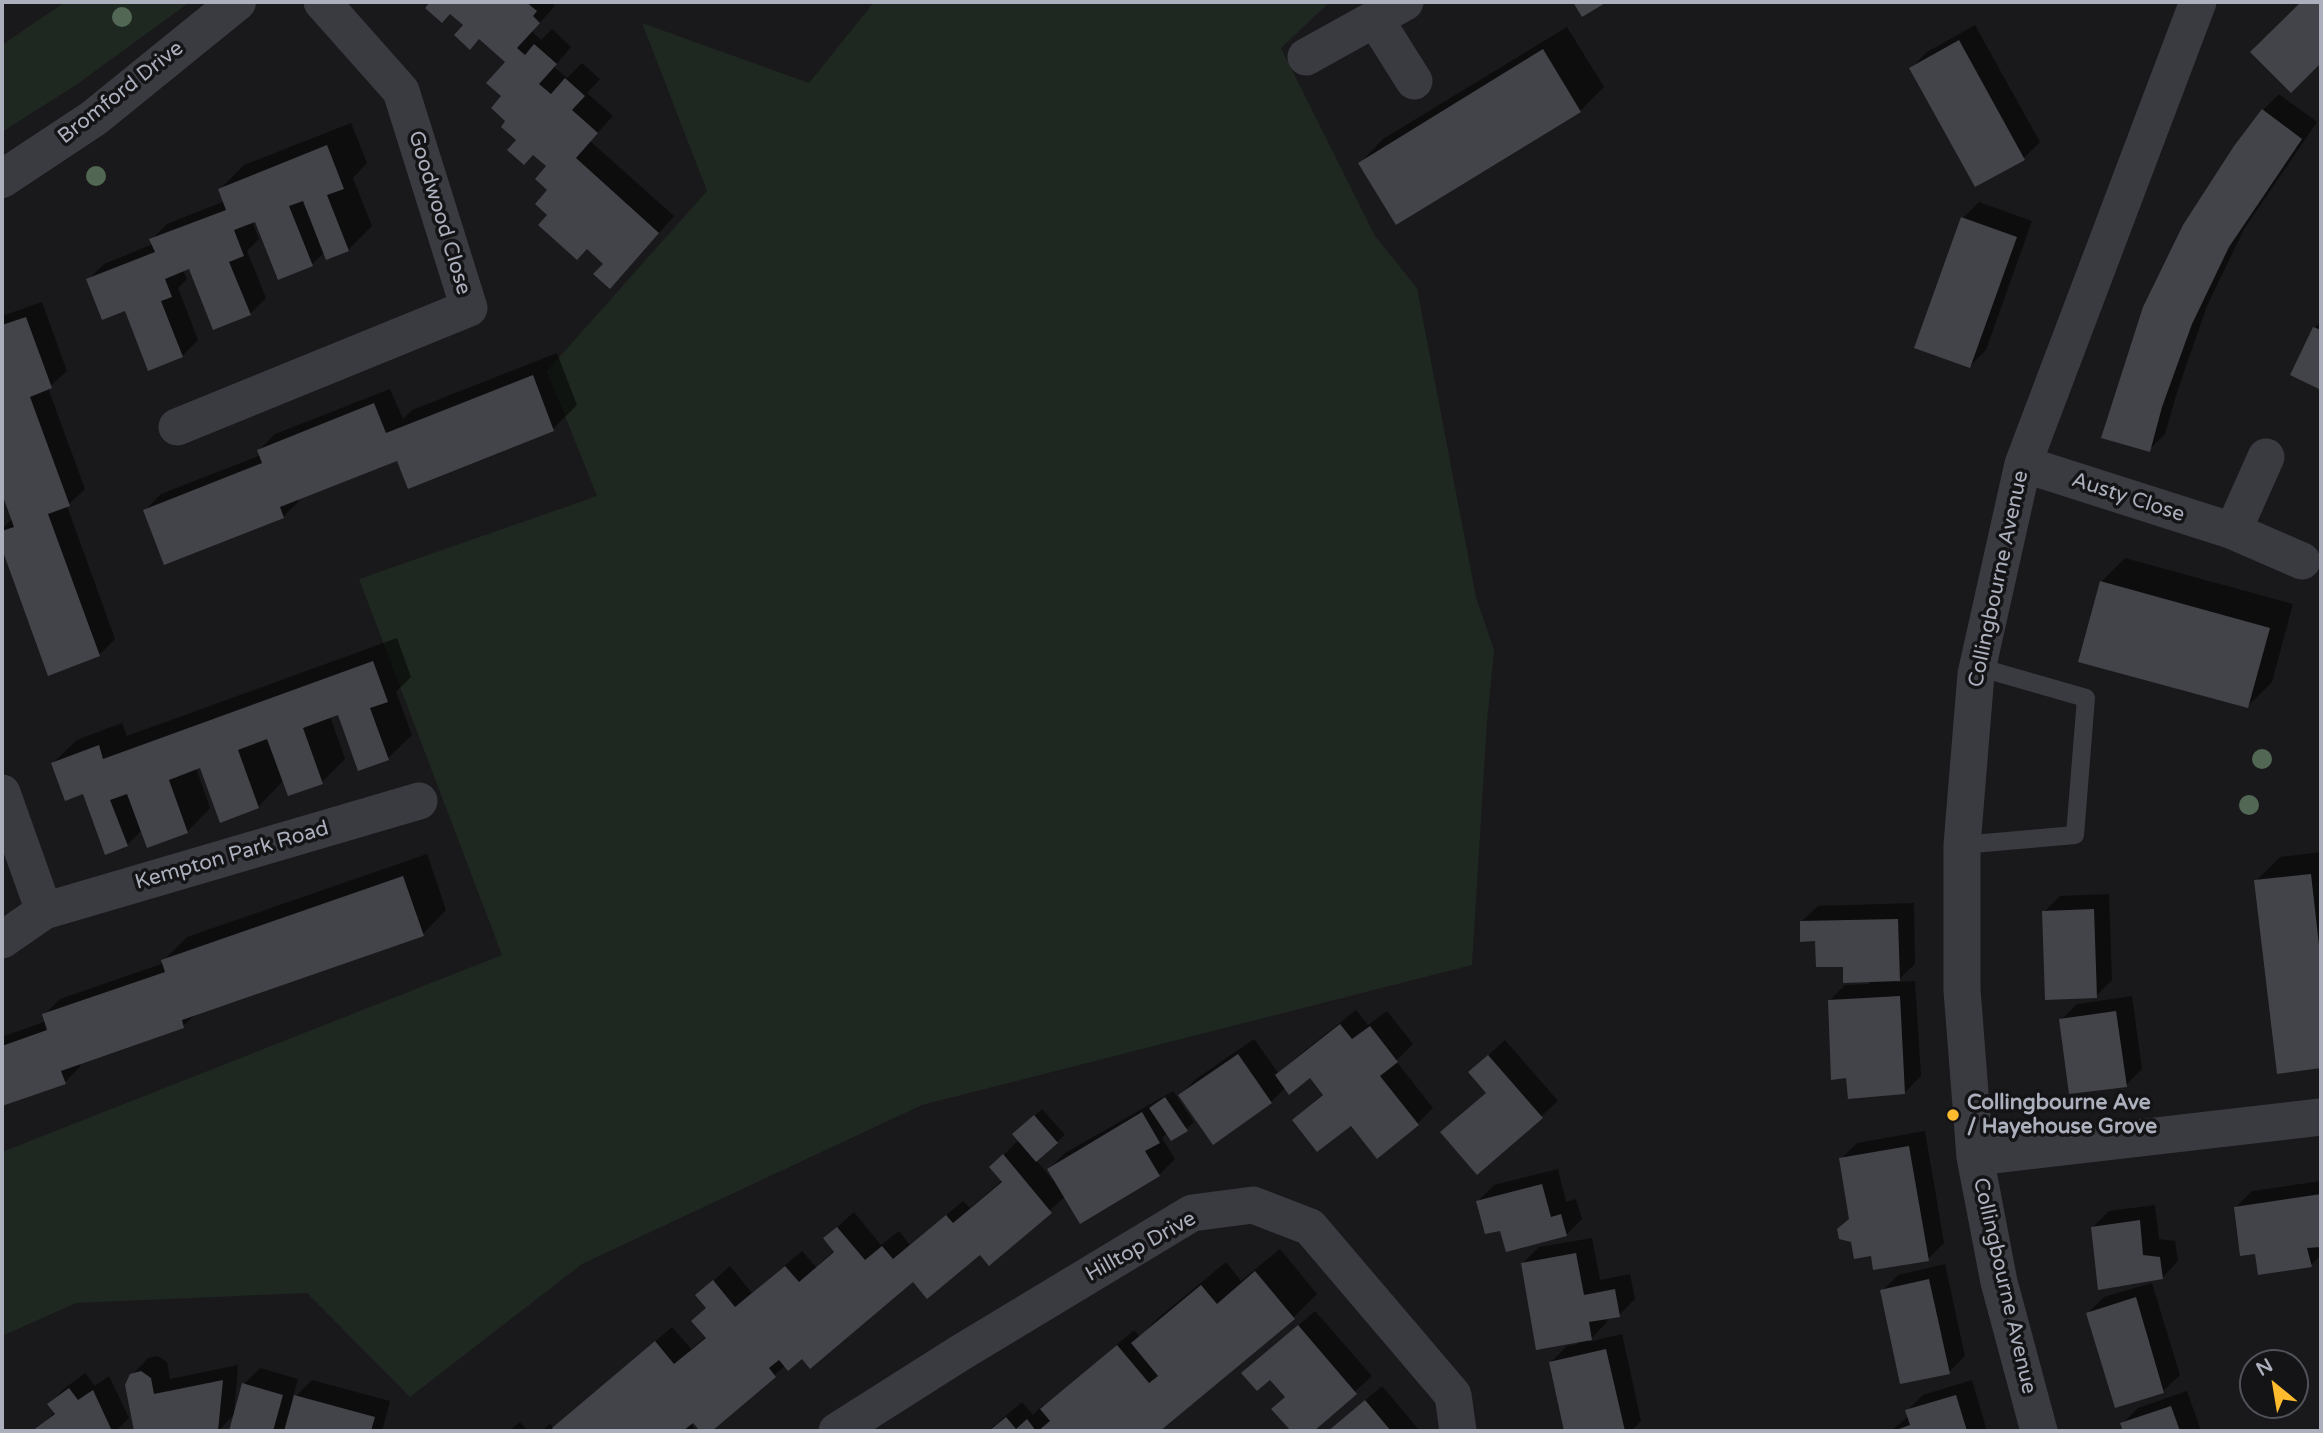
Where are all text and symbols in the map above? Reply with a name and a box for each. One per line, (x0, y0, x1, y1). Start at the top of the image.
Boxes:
street label: Bromford Drive (53, 36, 189, 150)
street label: Goodwood Close (402, 128, 476, 298)
street label: Collingbourne Avenue (1964, 468, 2034, 690)
street label: Austy Close (2068, 468, 2188, 528)
street label: Kempton Park Road (132, 816, 332, 896)
place label: Collingbourne Ave / Hayehouse Grove (1967, 1090, 2157, 1140)
marker: Collingbourne Ave / Hayehouse Grove (1945, 1107, 1961, 1123)
street label: Collingbourne Avenue (1967, 1176, 2041, 1396)
street label: Hilltop Drive (1081, 1206, 1201, 1288)
north arrow (2239, 1349, 2309, 1419)
text: N (2252, 1354, 2277, 1381)

